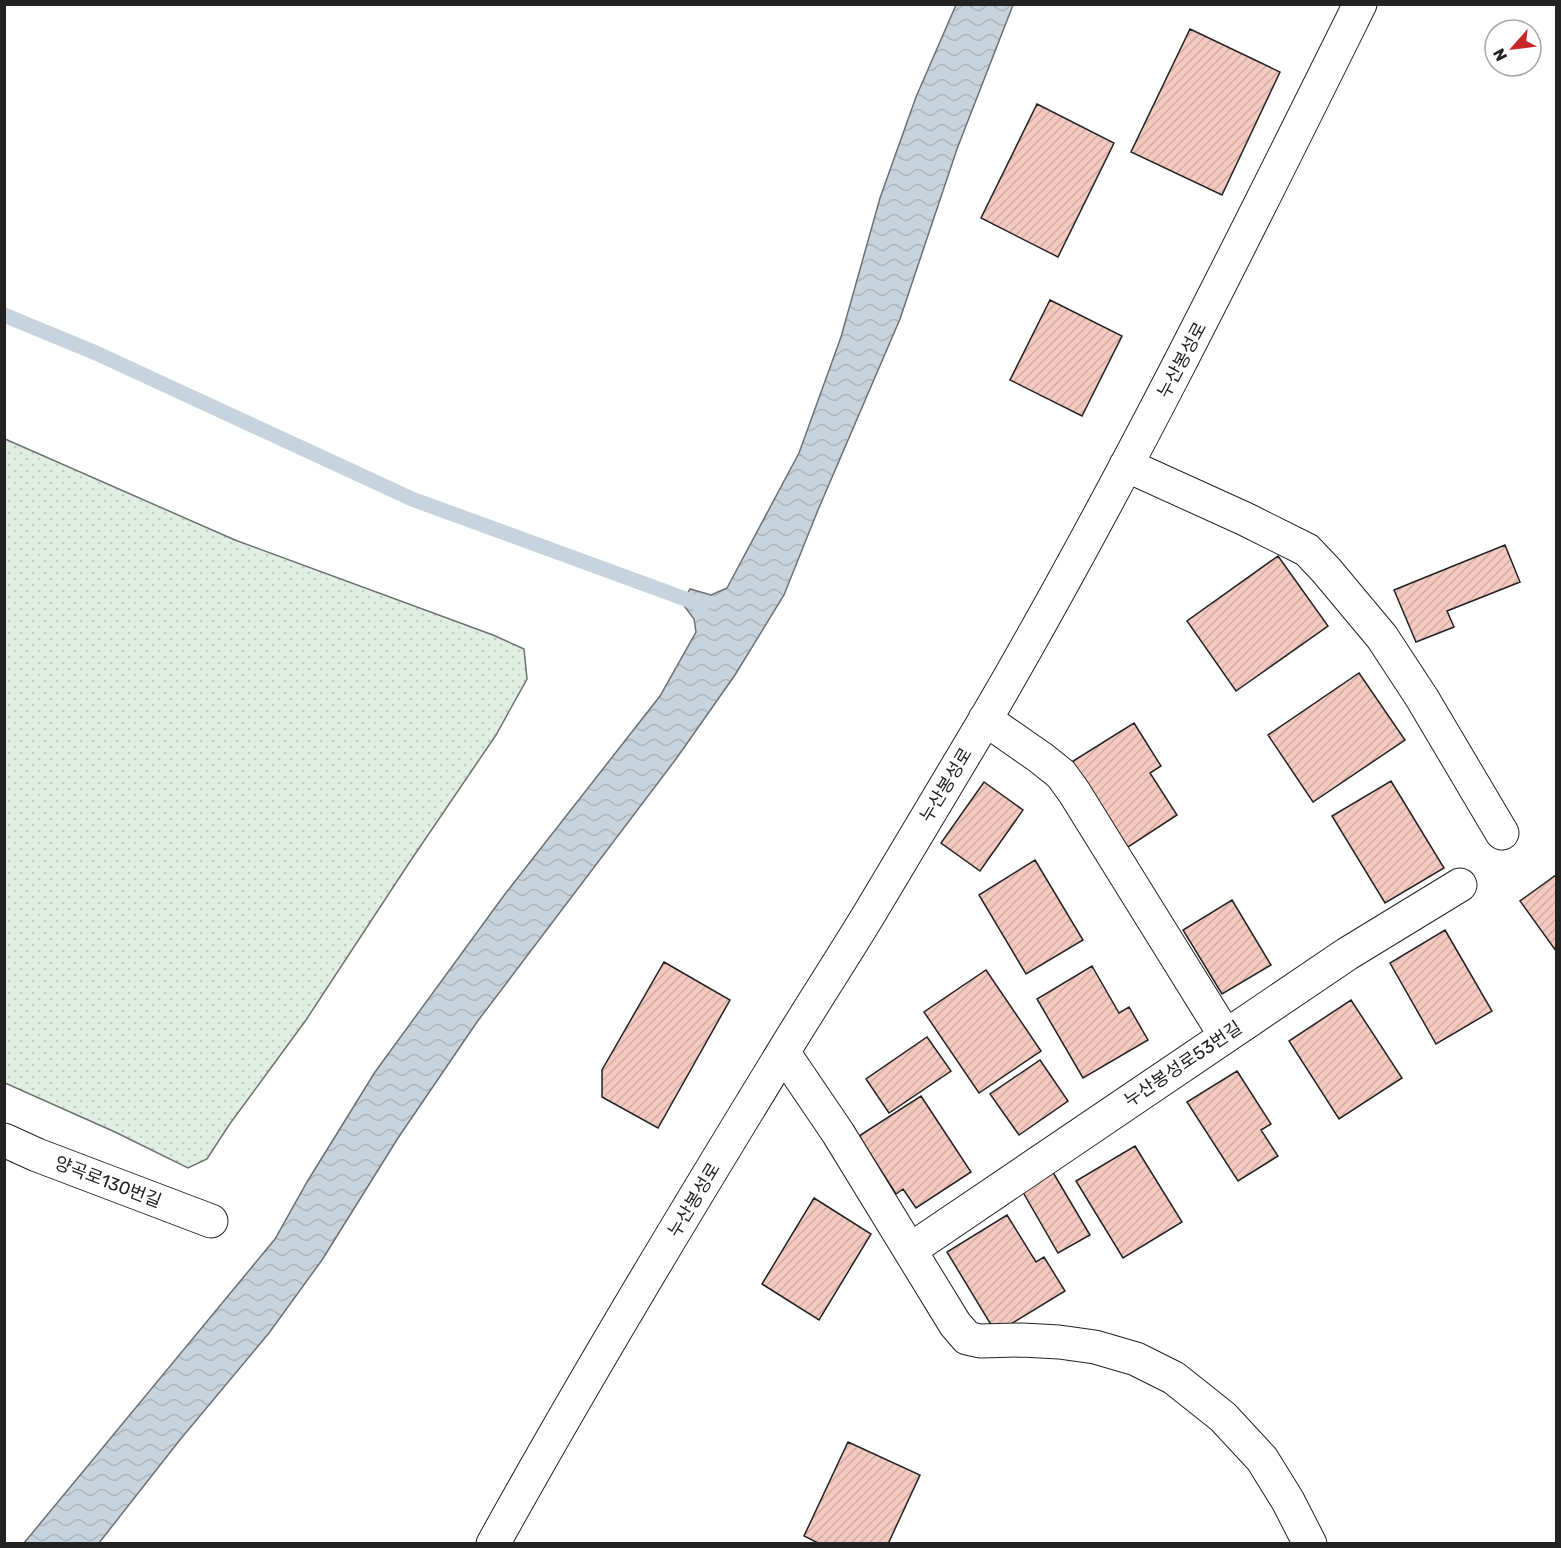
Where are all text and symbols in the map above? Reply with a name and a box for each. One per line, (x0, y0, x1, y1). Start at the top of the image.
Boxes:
north arrow (1483, 18, 1543, 78)
text: N (1489, 45, 1511, 64)
street label: 누산봉성로 (1153, 318, 1211, 402)
street label: 누산봉성로 (915, 744, 977, 826)
street label: 누산봉성로53번길 (1120, 1016, 1246, 1112)
street label: 양곡로130번길 (51, 1152, 165, 1212)
street label: 누산봉성로 (663, 1159, 725, 1241)

